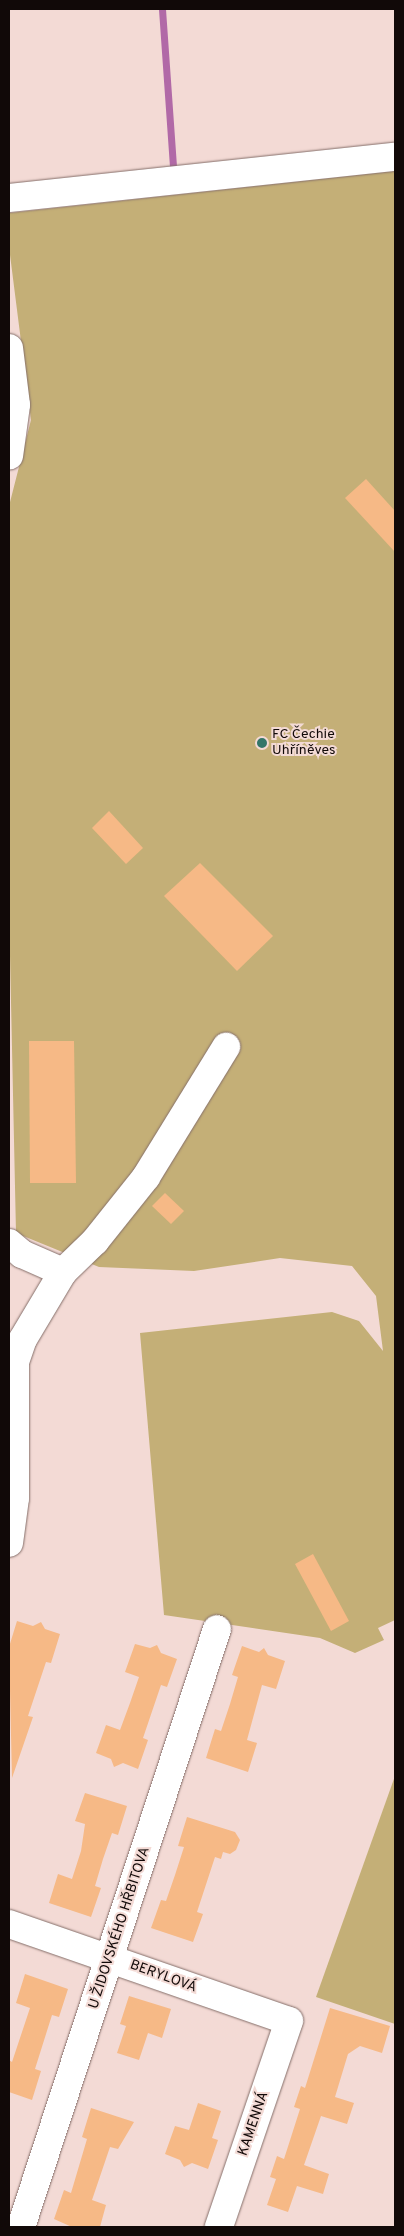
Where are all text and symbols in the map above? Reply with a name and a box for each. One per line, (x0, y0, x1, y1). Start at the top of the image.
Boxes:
place label: FC Čechie Uhříněves (272, 727, 335, 760)
marker: FC Čechie Uhříněves (256, 737, 268, 749)
street label: U ŽIDOVSKÉHO HŘBITOVA (86, 1845, 154, 2011)
street label: BERYLOVÁ (127, 1957, 199, 1997)
street label: KAMENNÁ (235, 2090, 273, 2158)

